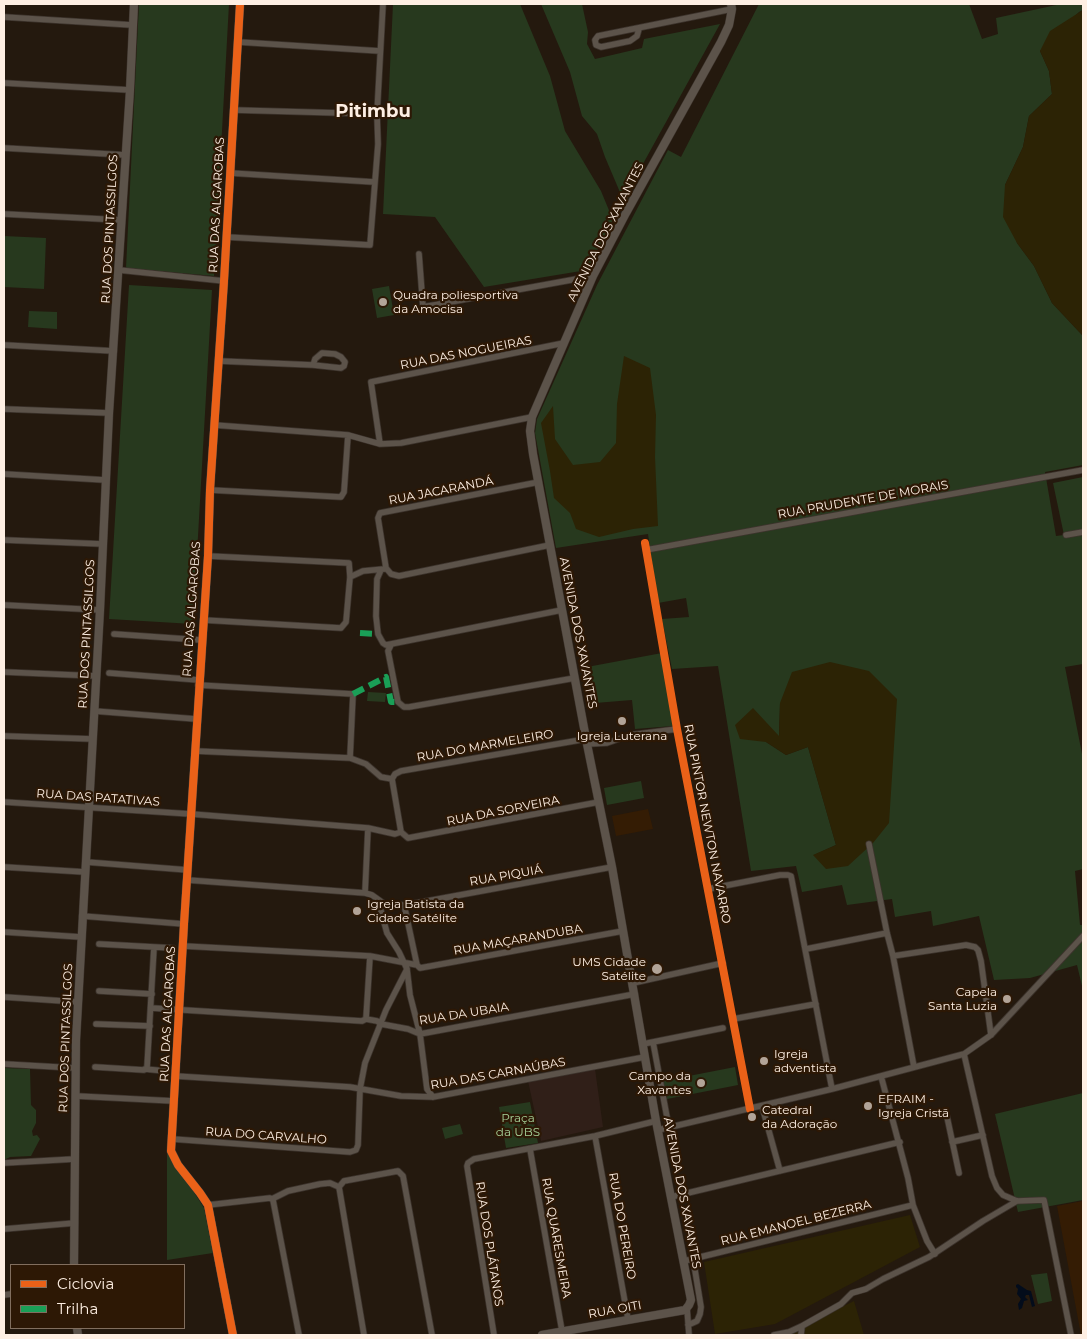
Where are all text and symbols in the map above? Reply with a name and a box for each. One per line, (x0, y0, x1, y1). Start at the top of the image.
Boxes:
district label: Pitimbu (335, 101, 411, 123)
street label: RUA DAS ALGAROBAS (206, 137, 228, 273)
street label: RUA DOS PINTASSILGOS (99, 154, 121, 304)
street label: AVENIDA DOS XAVANTES (565, 160, 647, 304)
place label: Quadra poliesportiva da Amocisa (393, 288, 518, 316)
marker: Quadra poliesportiva da Amocisa (377, 296, 389, 308)
street label: RUA DAS NOGUEIRAS (399, 333, 533, 373)
street label: RUA JACARANDÁ (387, 474, 495, 508)
street label: RUA PRUDENTE DE MORAIS (777, 478, 949, 522)
street label: RUA DAS ALGAROBAS (180, 541, 204, 677)
street label: AVENIDA DOS XAVANTES (556, 556, 600, 710)
street label: RUA DOS PINTASSILGOS (76, 559, 98, 709)
marker: Igreja Luterana (616, 715, 628, 727)
street label: RUA PINTOR NEWTON NAVARRO (681, 723, 733, 925)
street label: RUA DO MARMELEIRO (416, 727, 554, 765)
place label: Igreja Luterana (577, 729, 667, 743)
street label: RUA DAS PATATIVAS (36, 786, 160, 810)
street label: RUA DA SORVEIRA (445, 793, 561, 829)
street label: RUA PIQUIÁ (468, 863, 544, 889)
place label: Igreja Batista da Cidade Satélite (367, 897, 464, 925)
marker: Igreja Batista da Cidade Satélite (351, 905, 363, 917)
street label: RUA MAÇARANDUBA (452, 922, 584, 958)
street label: RUA DAS ALGAROBAS (157, 946, 179, 1082)
place label: UMS Cidade Satélite (572, 955, 646, 983)
marker: UMS Cidade Satélite (650, 962, 664, 976)
street label: RUA DOS PINTASSILGOS (56, 963, 76, 1113)
place label: Capela Santa Luzia (928, 985, 997, 1013)
marker: Capela Santa Luzia (1001, 993, 1013, 1005)
street label: RUA DA UBAIA (418, 1000, 510, 1028)
place label: Igreja adventista (774, 1047, 837, 1075)
street label: RUA DAS CARNAÚBAS (429, 1055, 567, 1093)
marker: Igreja adventista (758, 1055, 770, 1067)
place label: Campo da Xavantes (629, 1069, 691, 1097)
marker: Campo da Xavantes (695, 1077, 707, 1089)
place label: EFRAIM - Igreja Cristã (878, 1092, 949, 1120)
marker: EFRAIM - Igreja Cristã (862, 1100, 874, 1112)
place label: Catedral da Adoração (762, 1103, 837, 1131)
park label: Praça da UBS (496, 1111, 540, 1139)
marker: Catedral da Adoração (746, 1111, 758, 1123)
street label: AVENIDA DOS XAVANTES (660, 1116, 704, 1270)
street label: RUA DO CARVALHO (205, 1125, 327, 1147)
street label: RUA DO PEREIRO (605, 1171, 639, 1281)
street label: RUA QUARESMEIRA (538, 1177, 574, 1299)
street label: RUA DOS PLÁTANOS (472, 1181, 506, 1307)
street label: RUA EMANOEL BEZERRA (719, 1197, 873, 1249)
legend (10, 1264, 185, 1329)
text: Ciclovia (57, 1274, 114, 1293)
street label: RUA OITI (587, 1298, 643, 1322)
text: Trilha (57, 1299, 98, 1318)

